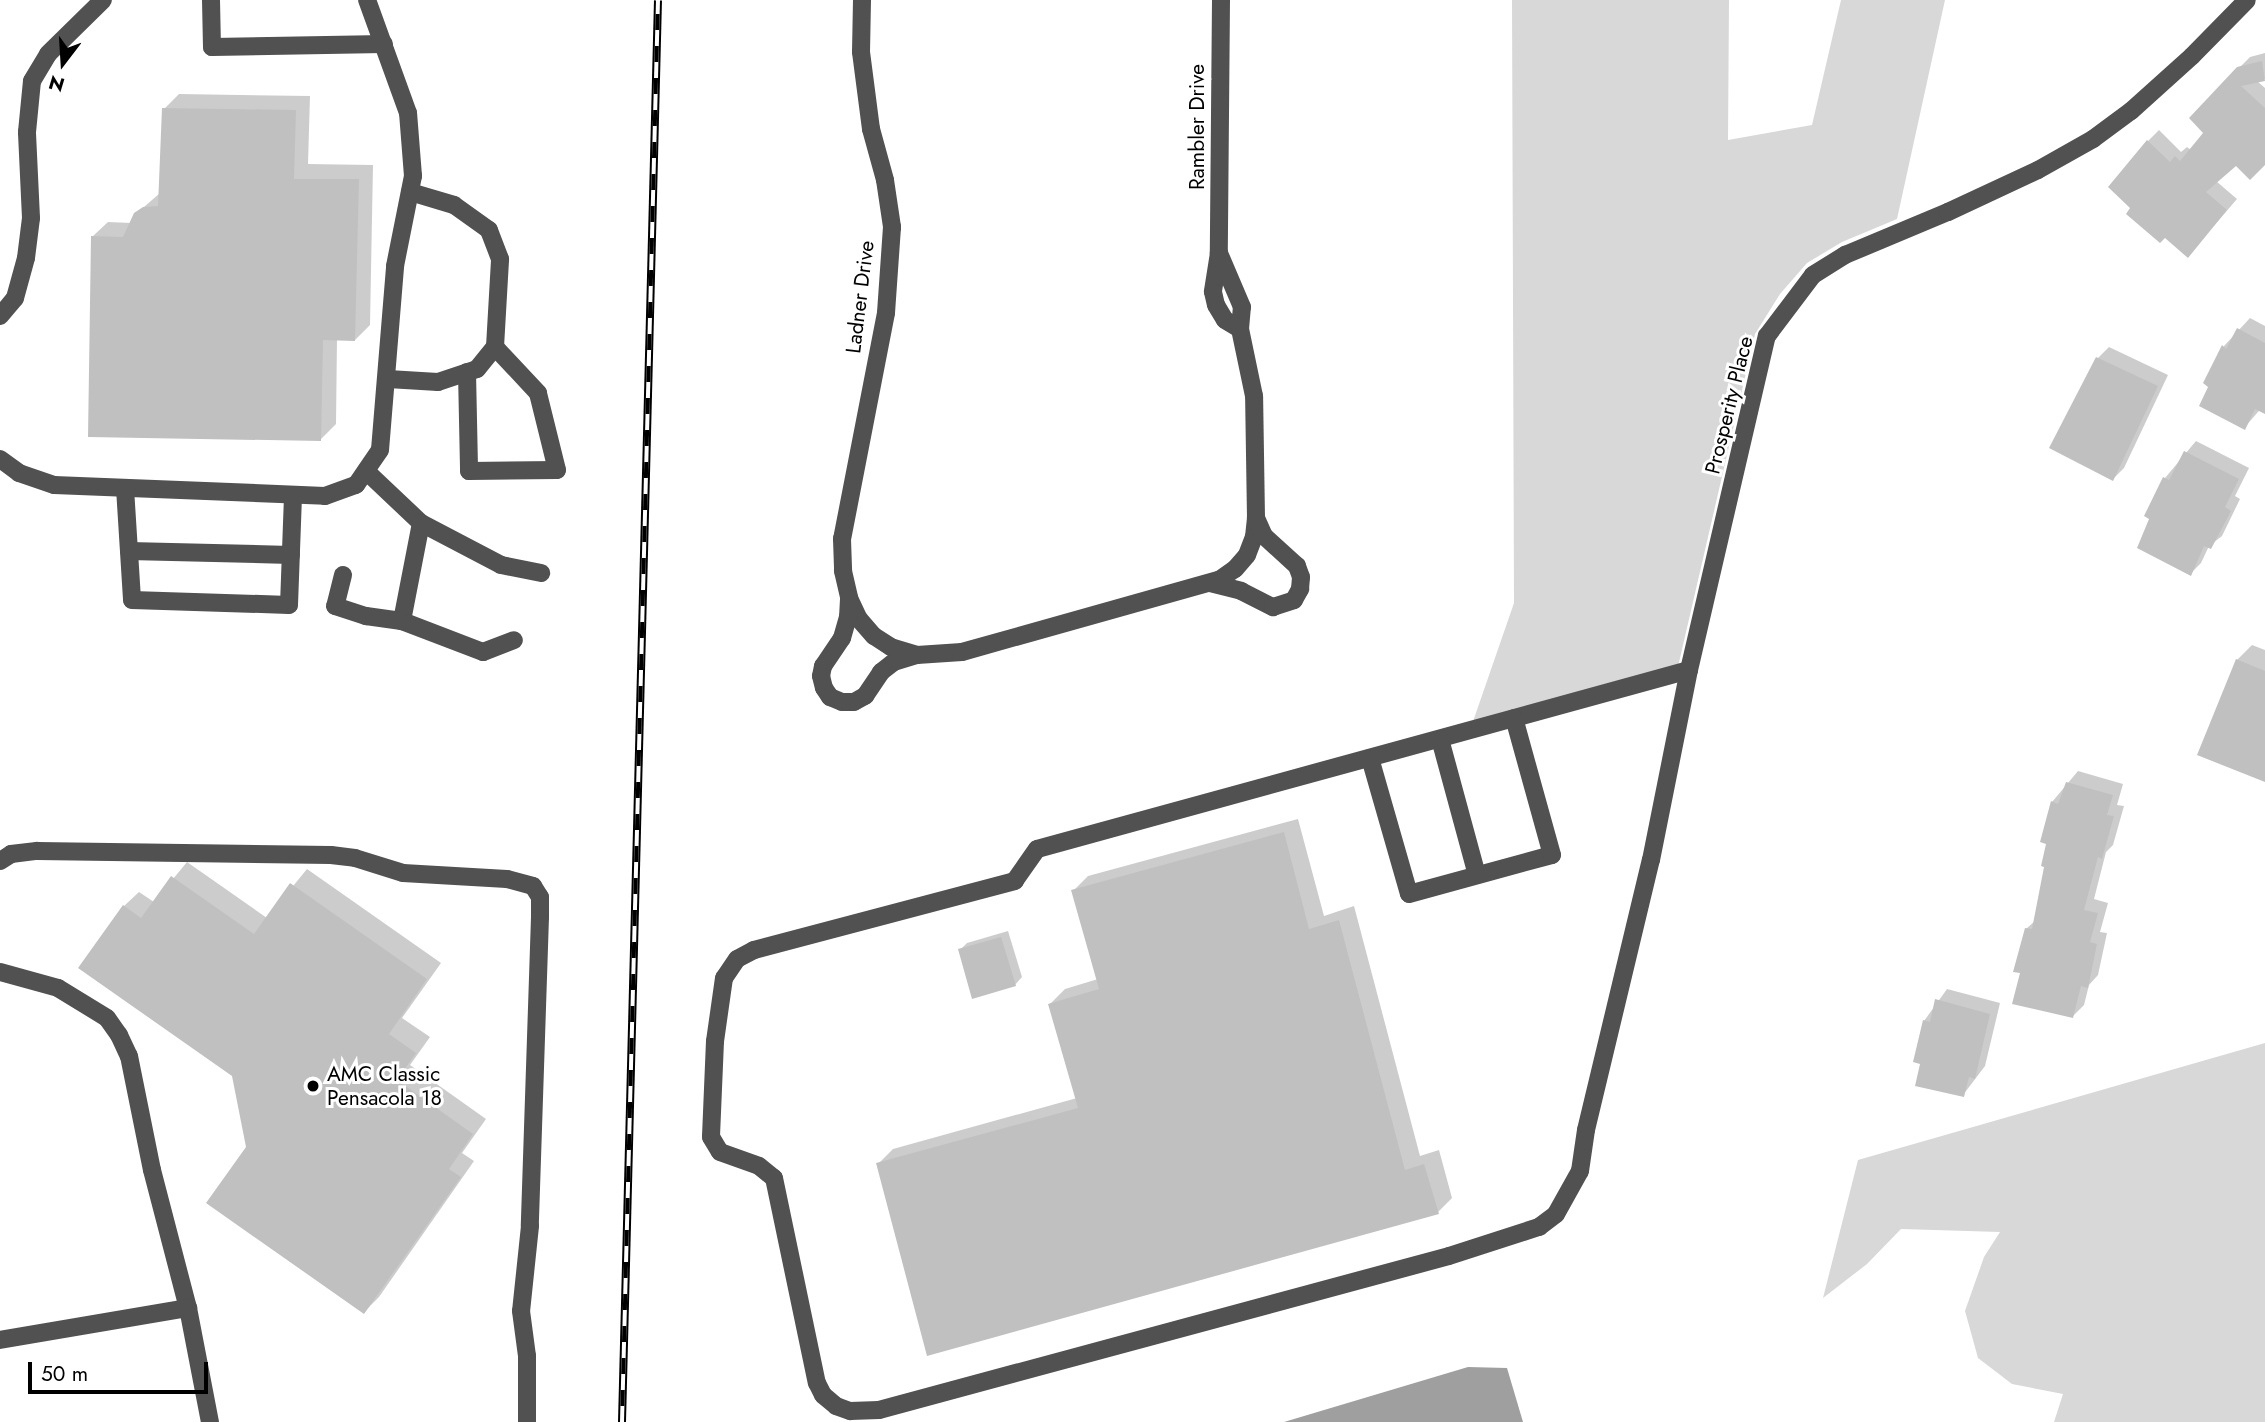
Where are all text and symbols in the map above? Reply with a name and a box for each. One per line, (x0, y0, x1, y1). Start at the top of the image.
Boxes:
north arrow (28, 28, 98, 98)
street label: Rambler Drive (1184, 64, 1210, 190)
text: N (46, 68, 68, 99)
street label: Ladner Drive (841, 239, 879, 355)
street label: Prosperity Place (1700, 333, 1758, 477)
place label: AMC Classic Pensacola 18 (327, 1061, 442, 1111)
marker: AMC Classic Pensacola 18 (305, 1078, 321, 1094)
scale bar (32, 1348, 212, 1392)
text: 50 m (41, 1359, 88, 1389)

